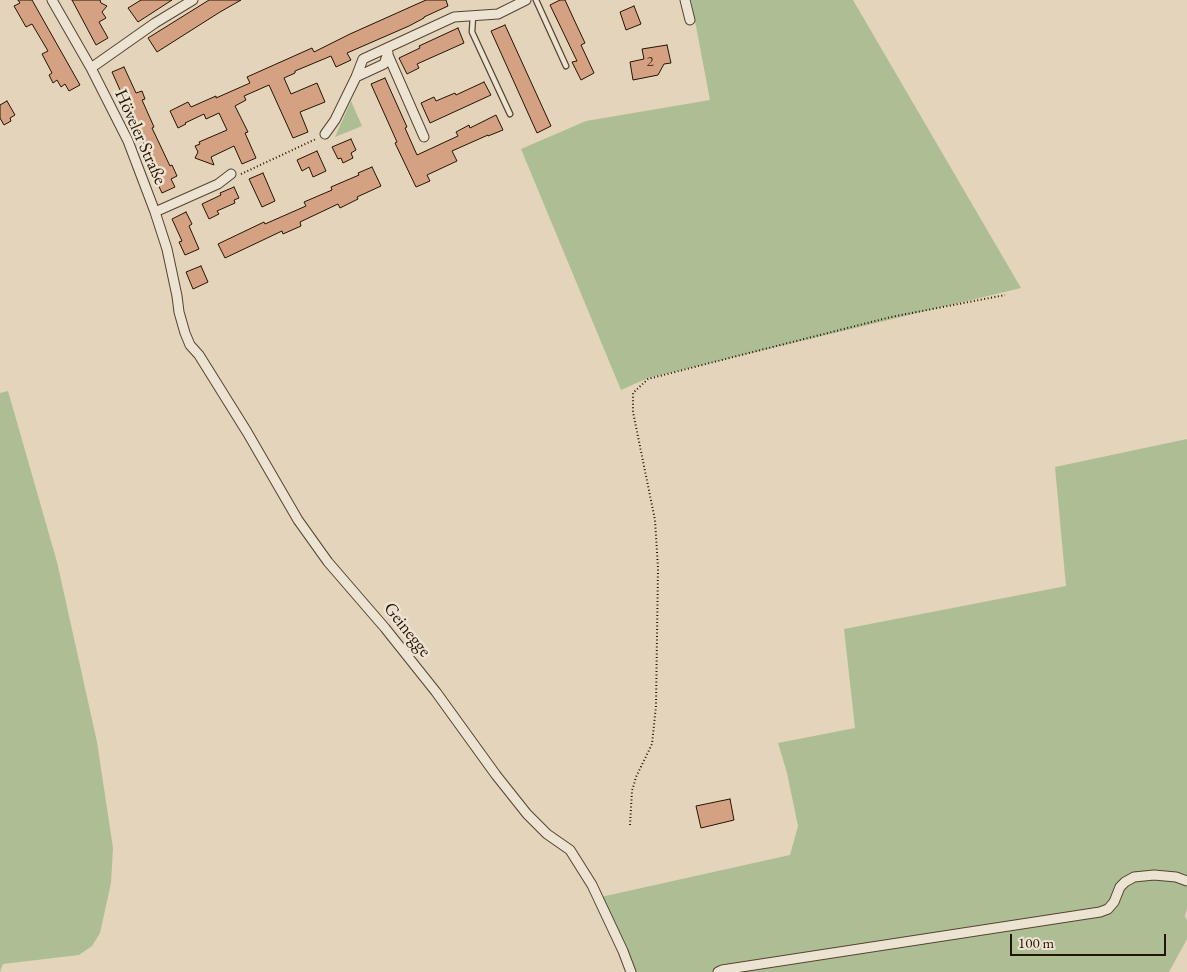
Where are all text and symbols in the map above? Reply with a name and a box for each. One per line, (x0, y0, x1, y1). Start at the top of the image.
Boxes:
house number: 2 (646, 53, 654, 71)
street label: Höveler Straße (109, 86, 171, 188)
street label: Geinegge (379, 598, 435, 662)
scale bar (1012, 924, 1168, 956)
text: 100 m (1018, 933, 1054, 952)

